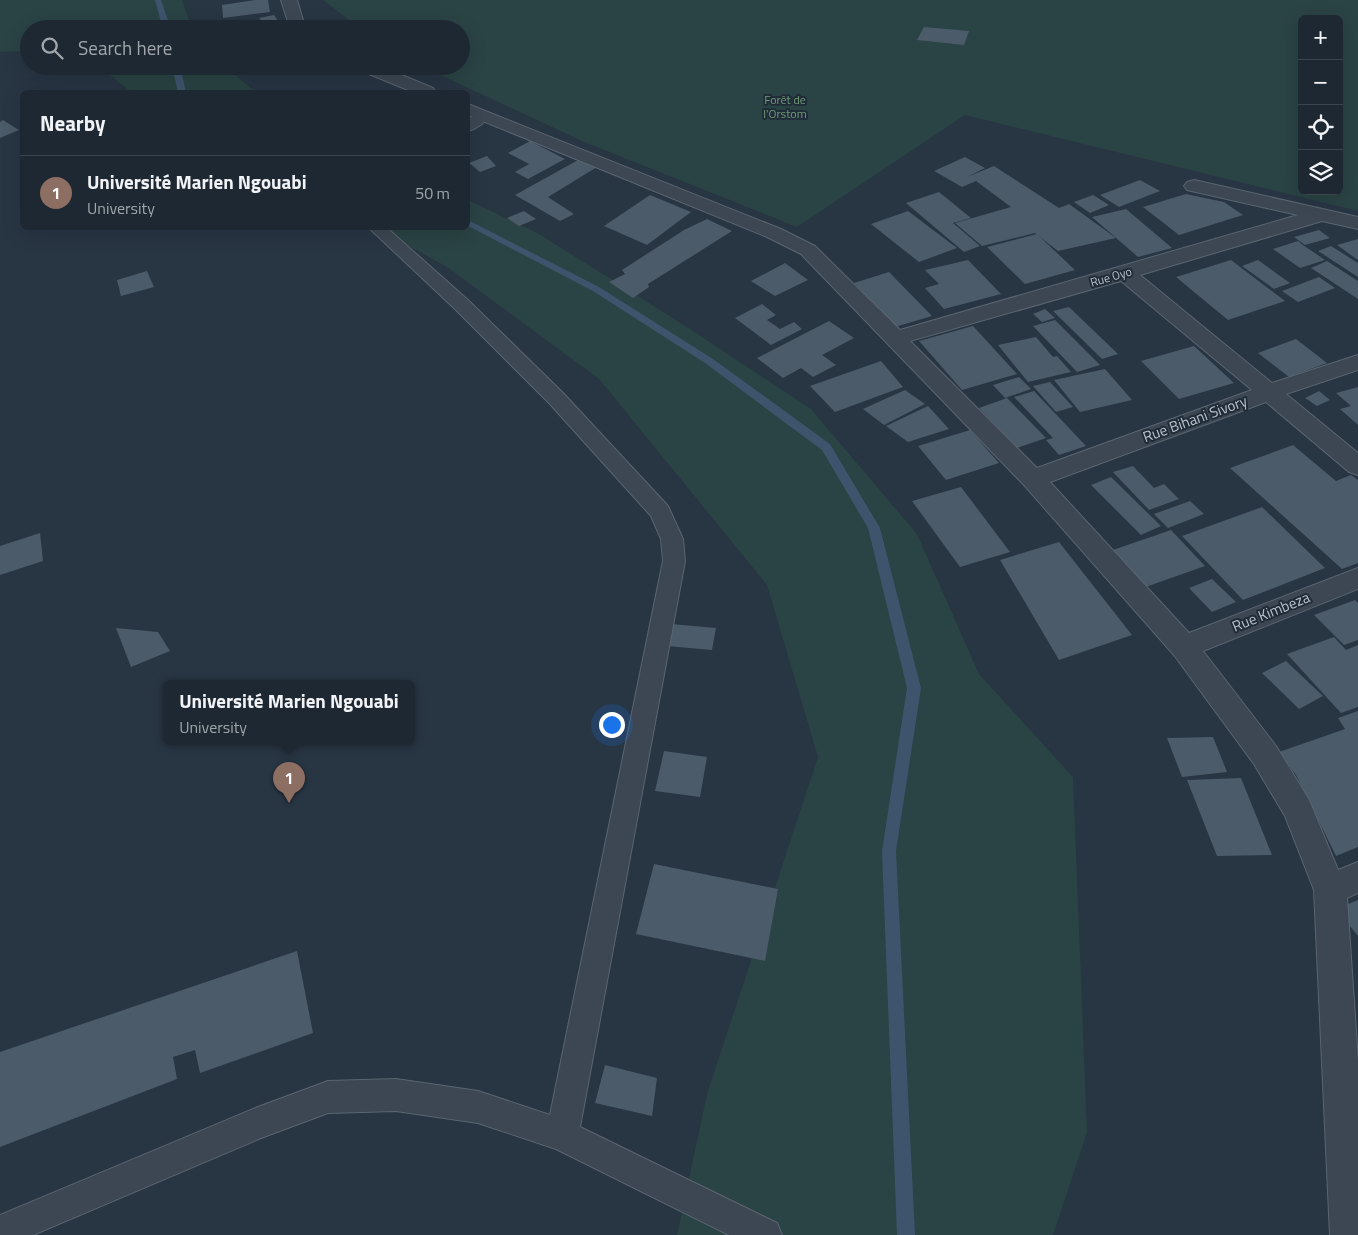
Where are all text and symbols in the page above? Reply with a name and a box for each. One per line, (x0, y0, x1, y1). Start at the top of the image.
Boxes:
map controls (1298, 15, 1343, 195)
button: + (1298, 15, 1343, 60)
search box (20, 20, 470, 75)
text: Search here (78, 33, 172, 62)
icon: search (38, 34, 66, 62)
button: − (1298, 60, 1343, 105)
park label: Forêt de l'Orstom (763, 90, 807, 123)
button: locate (1298, 105, 1343, 150)
text: Nearby (40, 107, 105, 139)
button: layers (1298, 150, 1343, 195)
text: Université Marien Ngouabi (87, 167, 307, 196)
text: 1 (52, 181, 60, 205)
text: 50 m (415, 181, 450, 205)
text: University (87, 196, 155, 220)
street label: Rue Oyo (1088, 262, 1134, 291)
street label: Rue Bihani Sivory (1139, 389, 1250, 448)
street label: Rue Kimbeza (1228, 585, 1314, 638)
popup (163, 680, 415, 745)
text: Université Marien Ngouabi (179, 686, 399, 715)
your location (599, 712, 625, 738)
text: University (179, 715, 247, 739)
pin: 1 (273, 762, 305, 803)

